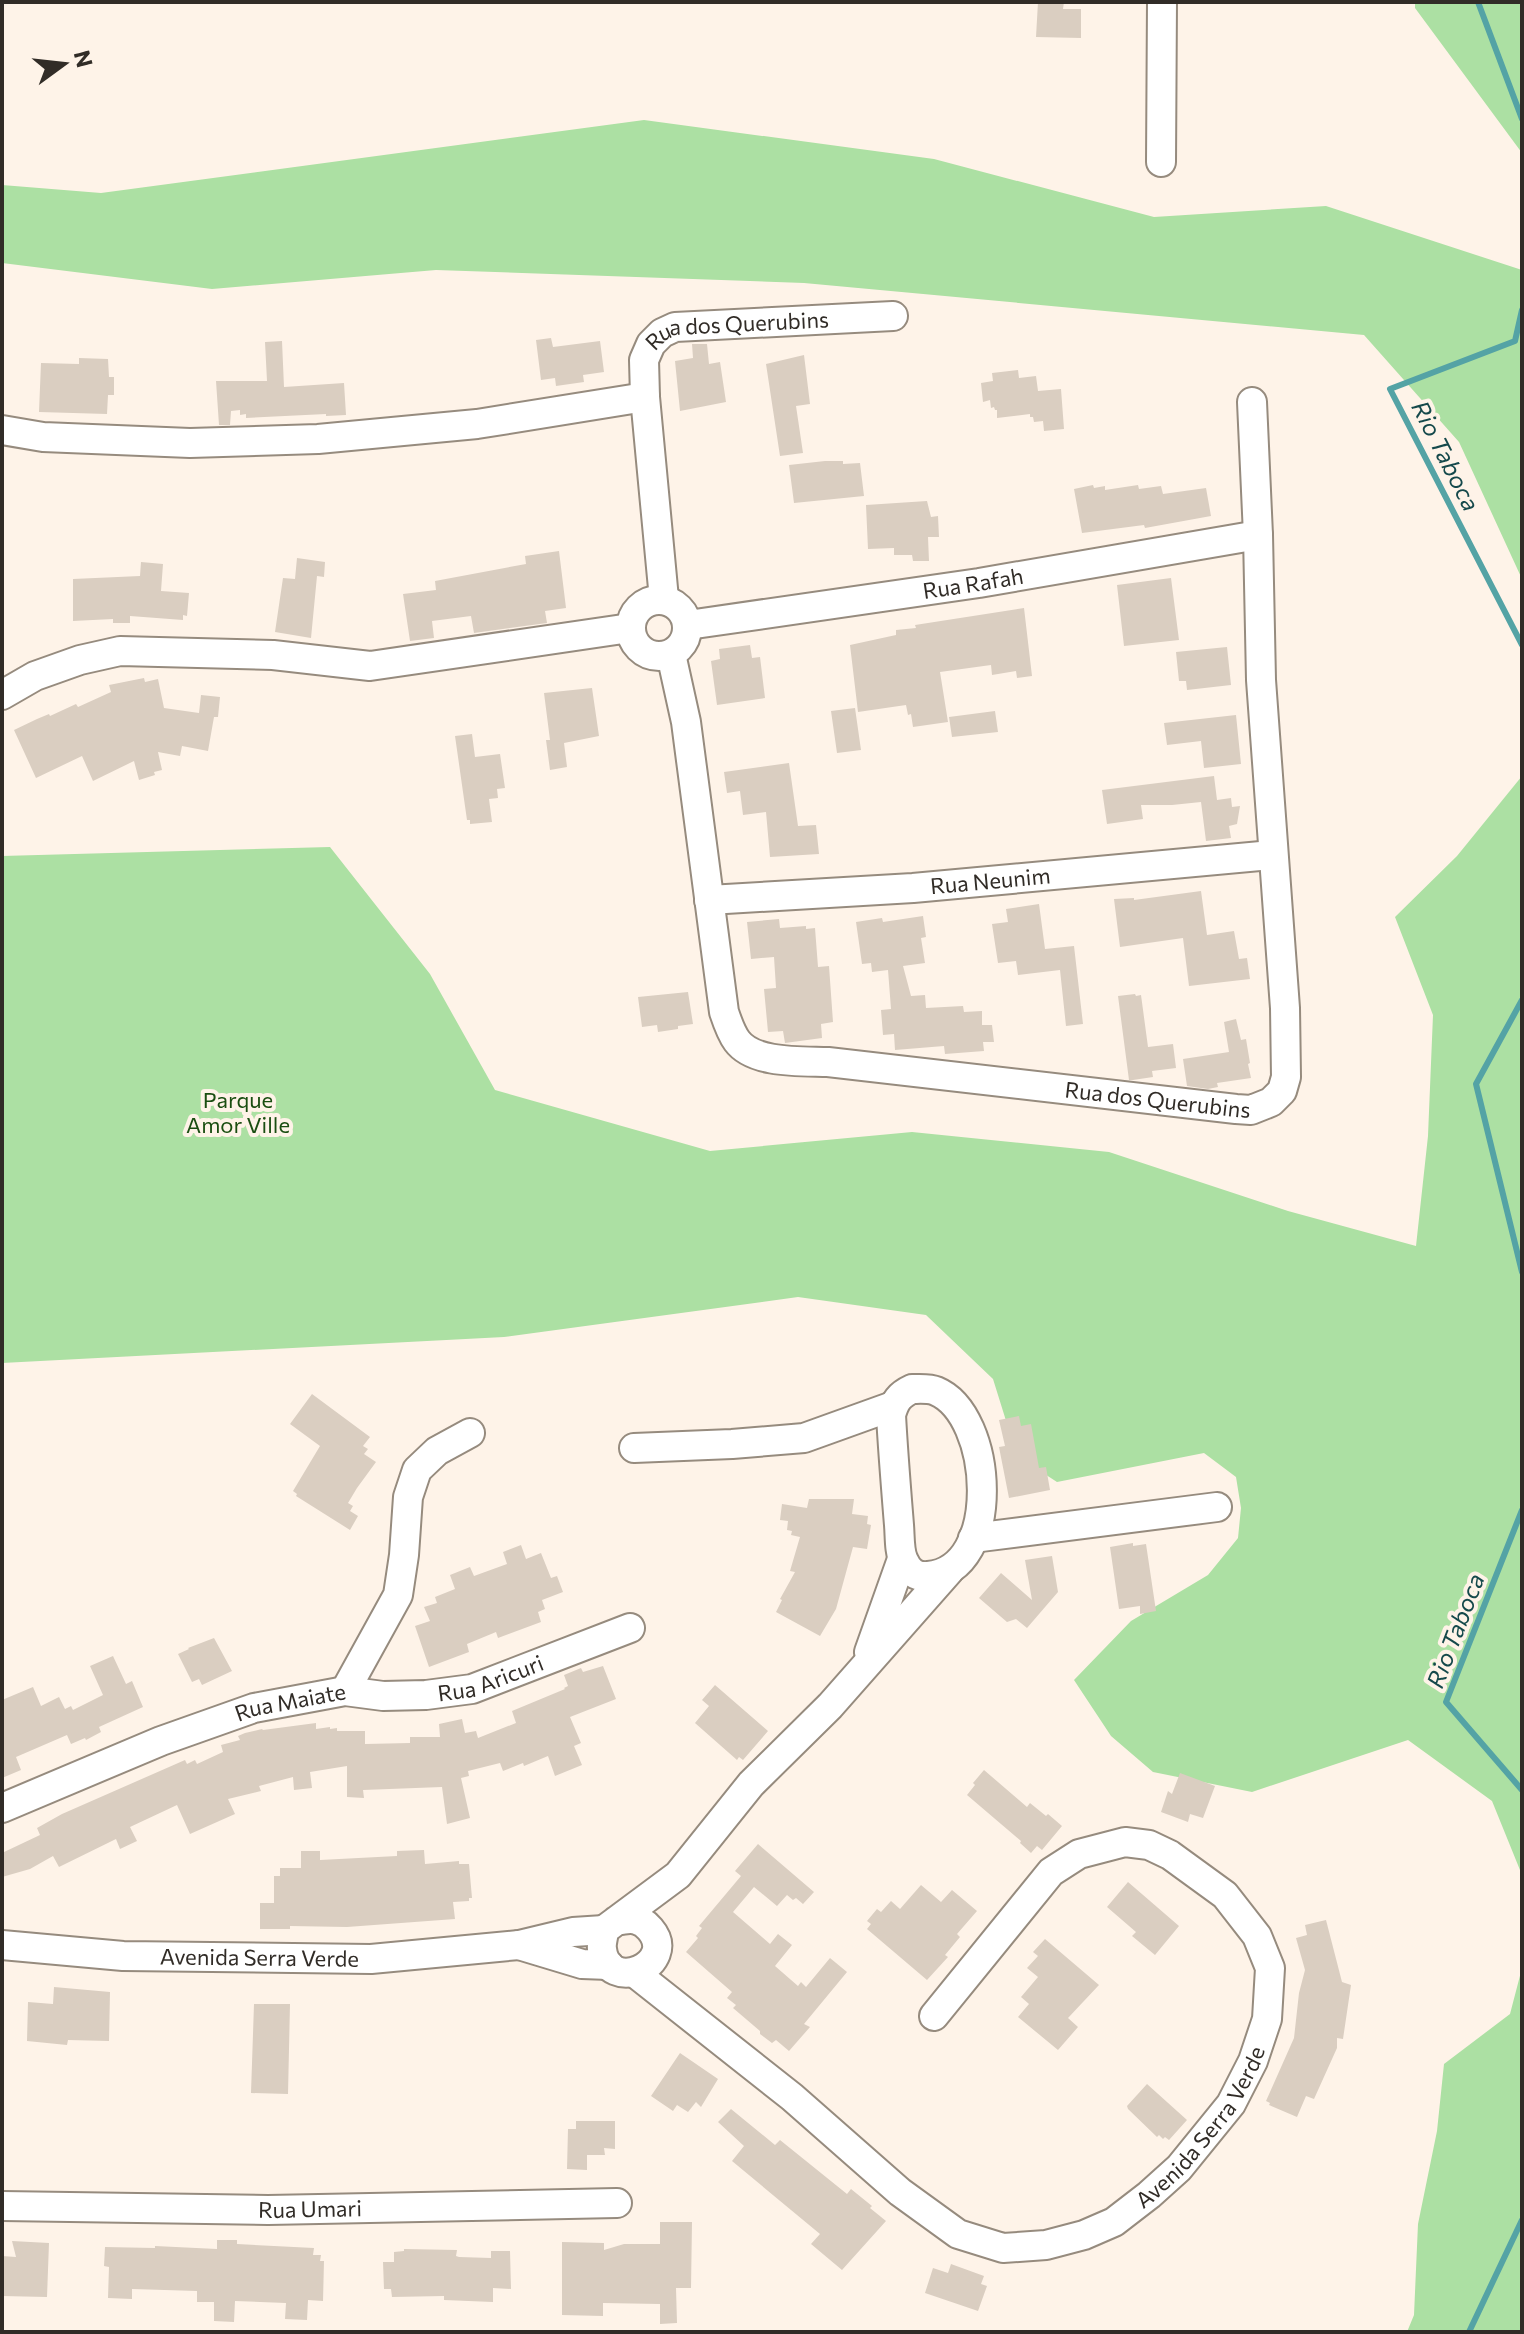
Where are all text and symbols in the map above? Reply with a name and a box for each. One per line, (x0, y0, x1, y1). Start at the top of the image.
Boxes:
north arrow (24, 24, 104, 104)
text: N (69, 47, 99, 70)
street label: Rua dos Querubins (639, 305, 830, 355)
water label: Rio Taboca (1406, 395, 1486, 515)
street label: Rua Rafah (921, 562, 1025, 604)
street label: Rua Neunim (929, 861, 1052, 899)
street label: Rua dos Querubins (1063, 1075, 1251, 1123)
park label: Parque Amor Ville (186, 1086, 290, 1138)
water label: Rio Taboca (1420, 1569, 1490, 1692)
street label: Rua Aricuri (436, 1649, 547, 1706)
street label: Rua Maiate (231, 1677, 348, 1727)
street label: Avenida Serra Verde (160, 1942, 359, 1972)
street label: Avenida Serra Verde (1130, 2043, 1270, 2214)
street label: Rua Umari (258, 2194, 362, 2223)

